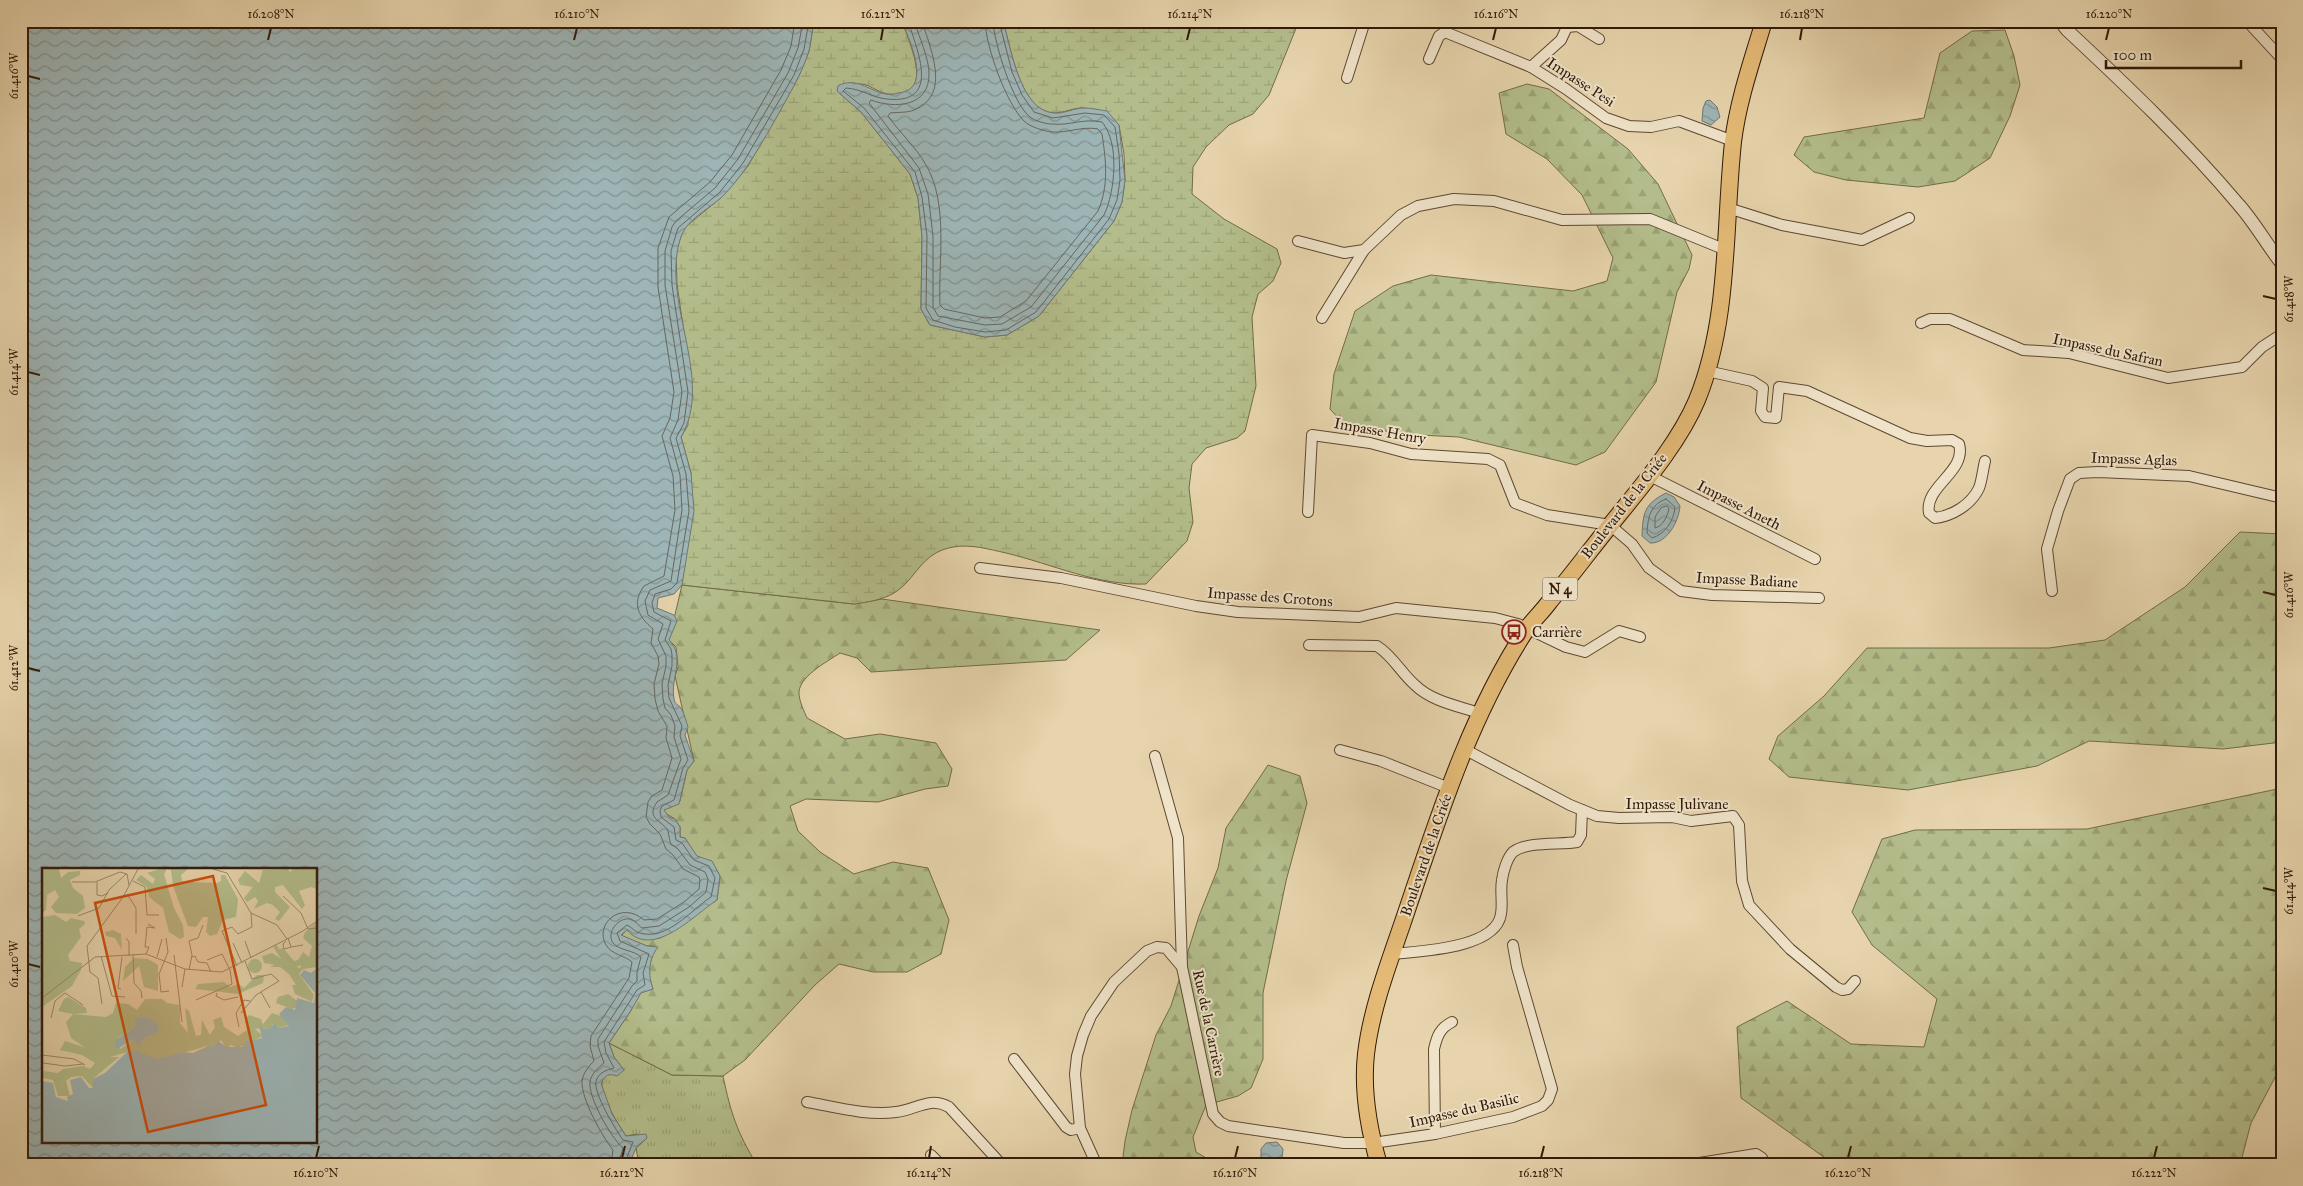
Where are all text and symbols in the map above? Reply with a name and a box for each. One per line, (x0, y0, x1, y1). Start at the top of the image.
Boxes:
text: 16.208°N (247, 7, 295, 21)
text: 16.210°N (554, 7, 600, 21)
text: 16.212°N (861, 7, 905, 21)
text: 16.214°N (1167, 7, 1213, 21)
text: 16.216°N (1474, 7, 1518, 21)
text: 16.218°N (1780, 7, 1824, 21)
text: 16.220°N (2086, 7, 2132, 21)
scale bar (2106, 38, 2240, 70)
text: 100 m (2113, 46, 2153, 64)
text: 61.416°W (7, 52, 21, 99)
street label: Impasse Pesi (1544, 53, 1618, 111)
text: 61.418°W (2282, 275, 2296, 322)
street label: Impasse du Safran (2051, 330, 2165, 370)
text: 61.414°W (7, 348, 21, 396)
street label: Impasse Henry (1333, 414, 1428, 448)
street label: Impasse Aglas (2091, 449, 2177, 469)
street label: Boulevard de la Criée (1577, 450, 1671, 562)
street label: Impasse Aneth (1694, 476, 1784, 534)
street label: Impasse Badiane (1696, 568, 1798, 592)
text: 61.416°W (2282, 571, 2296, 618)
road number: N 4 (1542, 578, 1578, 600)
street label: Impasse des Crotons (1207, 584, 1333, 610)
bus stop icon: Carrière (1501, 619, 1527, 645)
place label: Carrière (1532, 623, 1582, 641)
text: 61.412°W (7, 644, 21, 691)
street label: Boulevard de la Criée (1397, 791, 1455, 919)
street label: Impasse Julivane (1626, 795, 1728, 814)
text: 61.414°W (2282, 867, 2296, 915)
inset map (42, 868, 318, 1144)
text: 61.410°W (7, 940, 21, 988)
street label: Rue de la Carrière (1189, 968, 1229, 1078)
street label: Impasse du Basilic (1407, 1089, 1521, 1131)
text: 16.210°N (293, 1166, 339, 1180)
text: 16.212°N (600, 1166, 644, 1180)
text: 16.214°N (906, 1166, 952, 1180)
text: 16.216°N (1213, 1166, 1257, 1180)
text: 16.218°N (1519, 1166, 1563, 1180)
text: 16.220°N (1825, 1166, 1871, 1180)
text: 16.222°N (2131, 1166, 2177, 1180)

